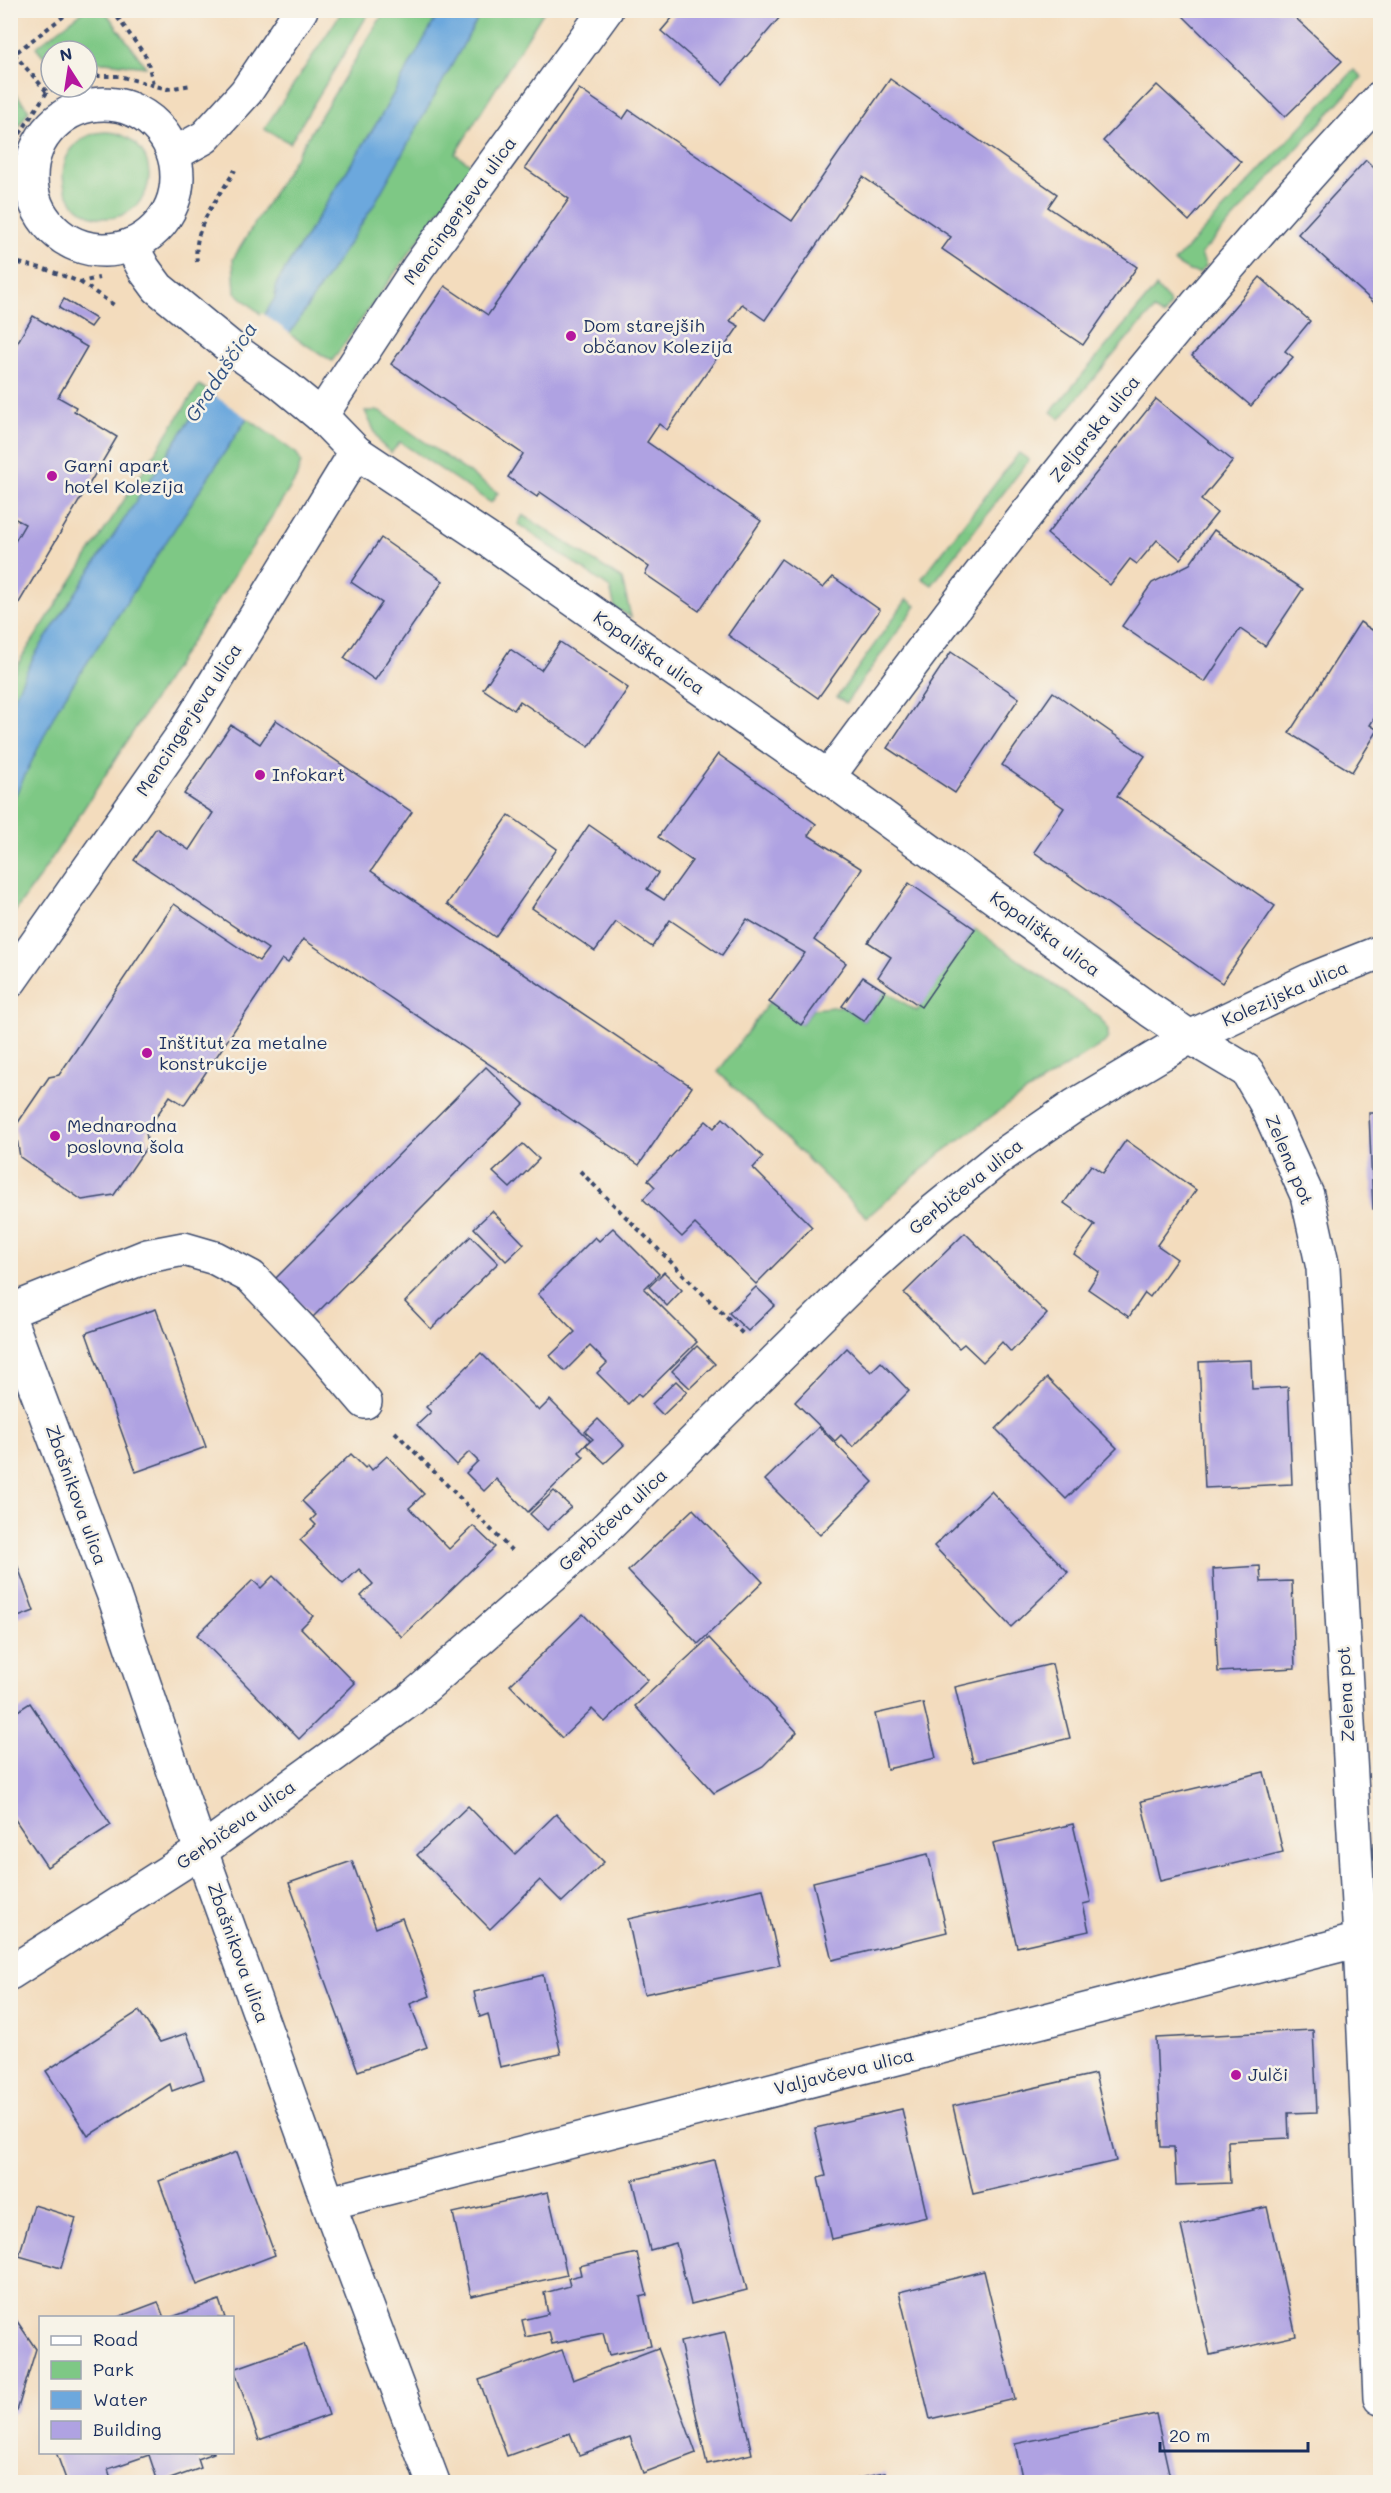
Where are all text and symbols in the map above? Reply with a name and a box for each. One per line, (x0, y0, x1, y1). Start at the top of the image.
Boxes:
north arrow (39, 39, 99, 99)
text: N (58, 42, 74, 65)
street label: Mencingerjeva ulica (397, 132, 521, 289)
place label: Dom starejših občanov Kolezija (583, 313, 733, 358)
water label: Gradaščica (178, 316, 262, 426)
marker: Dom starejših občanov Kolezija (564, 329, 578, 343)
street label: Zeljarska ulica (1044, 370, 1145, 487)
place label: Garni apart hotel Kolezija (64, 453, 184, 498)
marker: Garni apart hotel Kolezija (45, 469, 59, 483)
street label: Kopališka ulica (589, 605, 710, 700)
street label: Mencingerjeva ulica (130, 638, 247, 800)
place label: Infokart (272, 762, 345, 786)
marker: Infokart (253, 768, 267, 782)
street label: Kopališka ulica (986, 885, 1106, 981)
street label: Kolezijska ulica (1218, 955, 1351, 1032)
place label: Inštitut za metalne konstrukcije (159, 1030, 328, 1075)
marker: Inštitut za metalne konstrukcije (140, 1046, 154, 1060)
street label: Zelena pot (1260, 1111, 1320, 1208)
place label: Mednarodna poslovna šola (67, 1113, 184, 1158)
marker: Mednarodna poslovna šola (48, 1129, 62, 1143)
street label: Gerbičeva ulica (903, 1133, 1027, 1240)
street label: Zbašnikova ulica (40, 1421, 113, 1568)
street label: Gerbičeva ulica (553, 1463, 672, 1576)
street label: Zelena pot (1331, 1646, 1359, 1742)
street label: Gerbičeva ulica (171, 1774, 300, 1874)
street label: Zbašnikova ulica (202, 1879, 275, 2026)
street label: Valjavčeva ulica (771, 2042, 916, 2100)
place label: Julči (1248, 2062, 1288, 2086)
marker: Julči (1229, 2068, 1243, 2082)
legend (39, 2316, 234, 2454)
text: Road (93, 2327, 138, 2351)
text: Park (93, 2357, 134, 2381)
text: Water (93, 2387, 148, 2411)
scale bar (1160, 2415, 1308, 2453)
text: Building (93, 2417, 161, 2441)
text: 20 m (1169, 2423, 1210, 2447)

